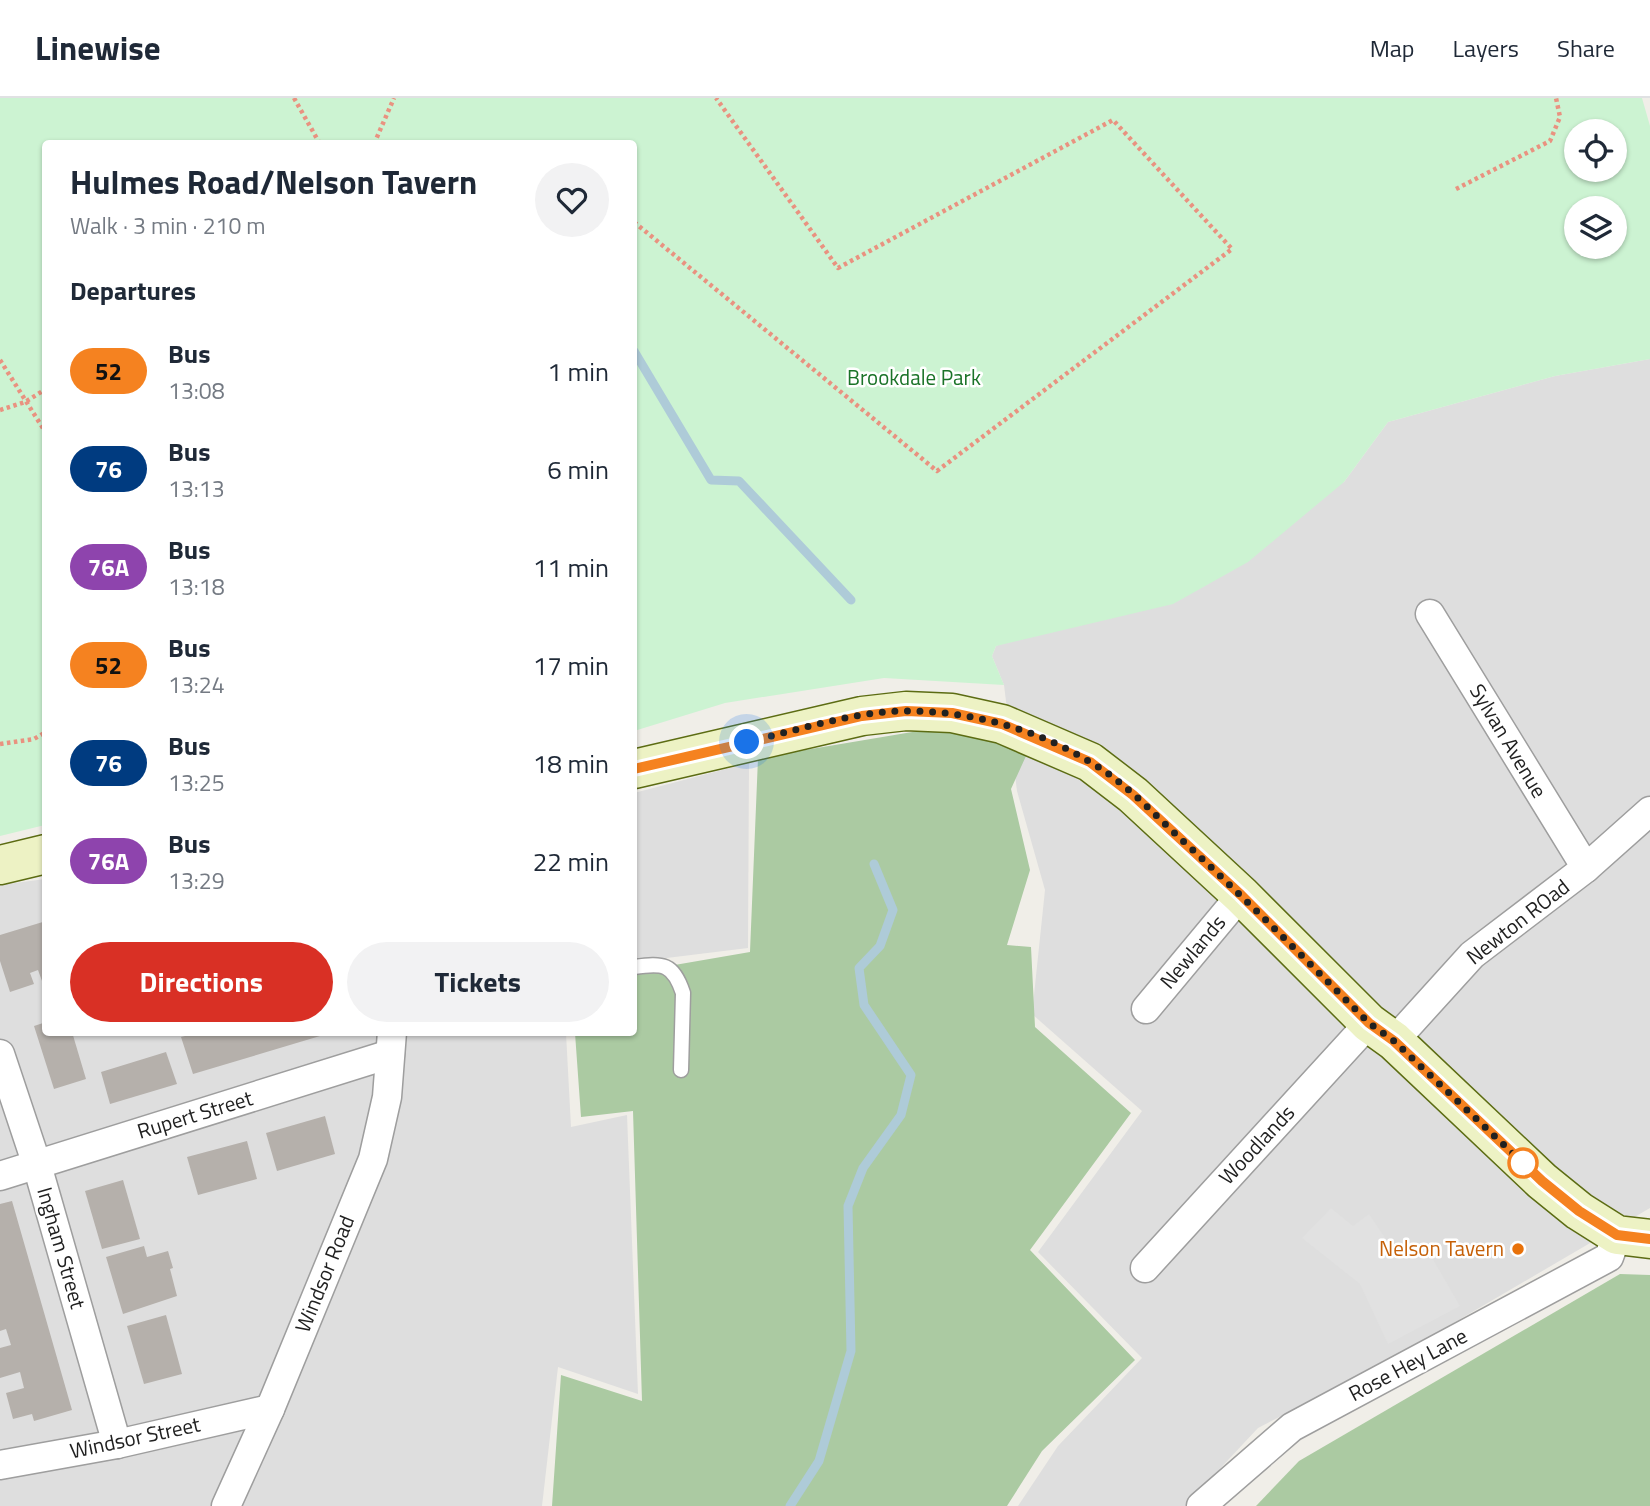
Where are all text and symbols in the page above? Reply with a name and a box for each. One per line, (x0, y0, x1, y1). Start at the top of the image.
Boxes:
text: Linewise (35, 23, 161, 73)
text: Map (1370, 30, 1415, 66)
text: Layers (1453, 30, 1519, 66)
text: Share (1557, 30, 1615, 66)
map controls (1564, 119, 1627, 259)
button: locate (1564, 119, 1627, 182)
text: Hulmes Road/Nelson Tavern (70, 157, 477, 207)
button: heart (535, 163, 609, 237)
button: layers (1564, 196, 1627, 259)
text: Walk · 3 min · 210 m (70, 208, 266, 243)
text: Departures (70, 271, 196, 310)
text: Bus (168, 334, 210, 373)
text: 1 min (547, 352, 609, 391)
text: 52 (95, 353, 122, 389)
park label: Brookdale Park (847, 361, 981, 393)
text: 13:08 (168, 373, 225, 408)
text: Bus (168, 432, 210, 471)
text: 6 min (547, 450, 609, 489)
text: 76 (95, 451, 122, 487)
text: 13:13 (168, 471, 225, 506)
text: Bus (168, 530, 210, 569)
text: 11 min (533, 548, 609, 587)
text: 76A (88, 549, 129, 585)
text: 13:18 (168, 569, 225, 604)
text: Bus (168, 628, 210, 667)
text: 17 min (533, 646, 609, 685)
text: 52 (95, 647, 122, 683)
text: 13:24 (168, 667, 225, 702)
street label: Sylvan Avenue (1462, 677, 1556, 804)
your location (729, 724, 764, 759)
text: Bus (168, 726, 210, 765)
text: 18 min (533, 744, 609, 783)
text: 76 (95, 745, 122, 781)
text: 13:25 (168, 765, 225, 800)
text: Bus (168, 824, 210, 863)
text: 22 min (533, 842, 609, 881)
text: 76A (88, 843, 129, 879)
text: 13:29 (168, 863, 225, 898)
street label: Newton ROad (1459, 871, 1576, 972)
street label: Newlands (1152, 907, 1233, 995)
button: Directions (70, 942, 333, 1022)
button: Tickets (347, 942, 609, 1022)
street label: Rupert Street (133, 1081, 257, 1147)
street label: Woodlands (1211, 1097, 1302, 1191)
unlabelled marker (1508, 1148, 1538, 1178)
street label: Ingham Street (29, 1183, 95, 1313)
street label: Windsor Road (286, 1210, 362, 1337)
place label: Nelson Tavern (1379, 1232, 1504, 1264)
marker: Nelson Tavern (1510, 1241, 1526, 1257)
street label: Rose Hey Lane (1342, 1319, 1473, 1409)
street label: Windsor Street (67, 1407, 204, 1466)

